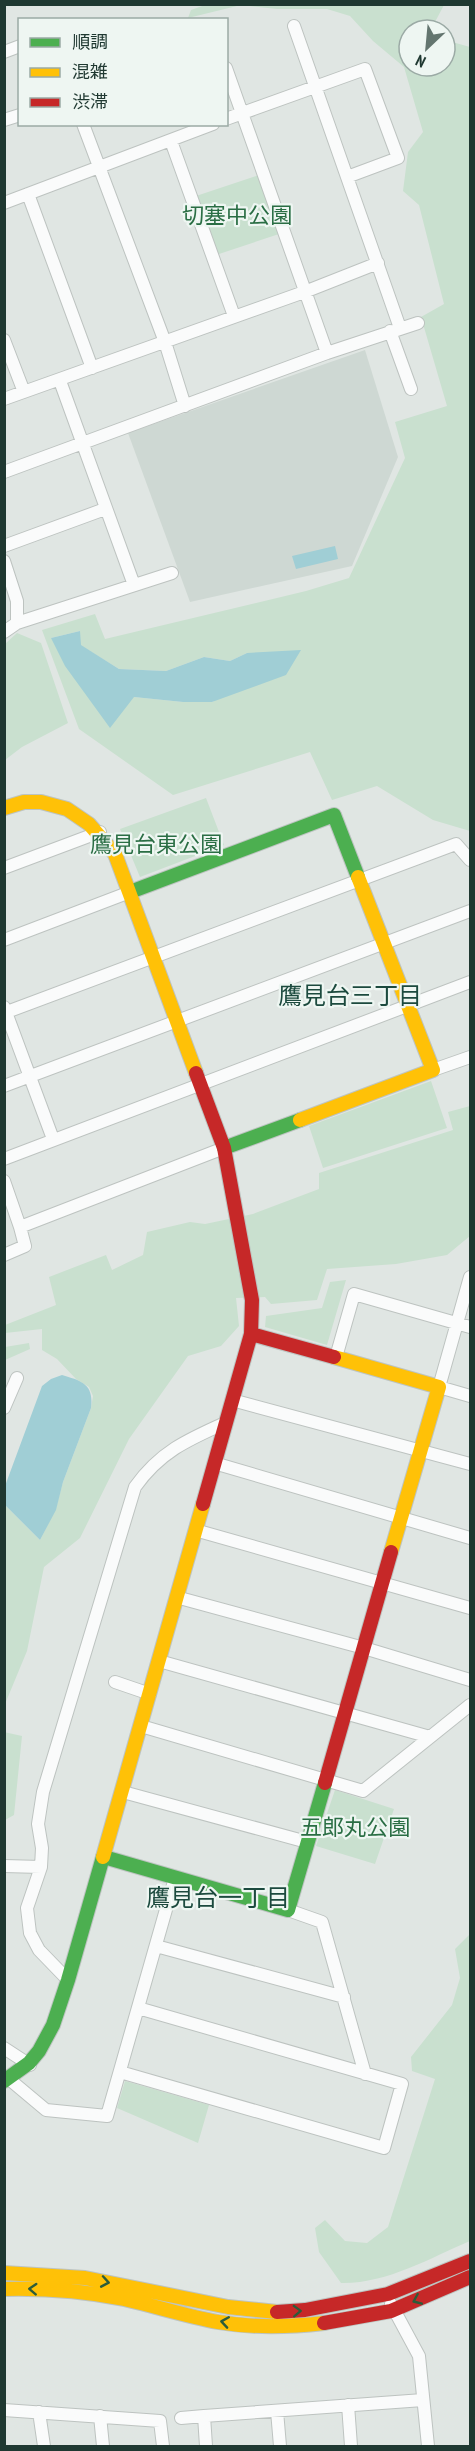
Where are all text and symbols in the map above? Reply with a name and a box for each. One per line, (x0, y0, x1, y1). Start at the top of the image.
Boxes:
legend (18, 18, 228, 126)
north arrow (397, 18, 457, 78)
text: 順調 (72, 30, 108, 53)
text: N (412, 51, 429, 72)
text: 混雑 (72, 60, 108, 83)
text: 渋滞 (72, 90, 108, 113)
park label: 切塞中公園 (182, 201, 292, 229)
park label: 鷹見台東公園 (90, 830, 222, 858)
district label: 鷹見台三丁目 (278, 980, 422, 1011)
park label: 五郎丸公園 (300, 1813, 410, 1841)
district label: 鷹見台一丁目 (146, 1882, 290, 1913)
one-way arrow (100, 2275, 109, 2287)
one-way arrow (29, 2283, 38, 2296)
one-way arrow (412, 2293, 423, 2305)
one-way arrow (292, 2304, 301, 2317)
one-way arrow (221, 2317, 230, 2329)

